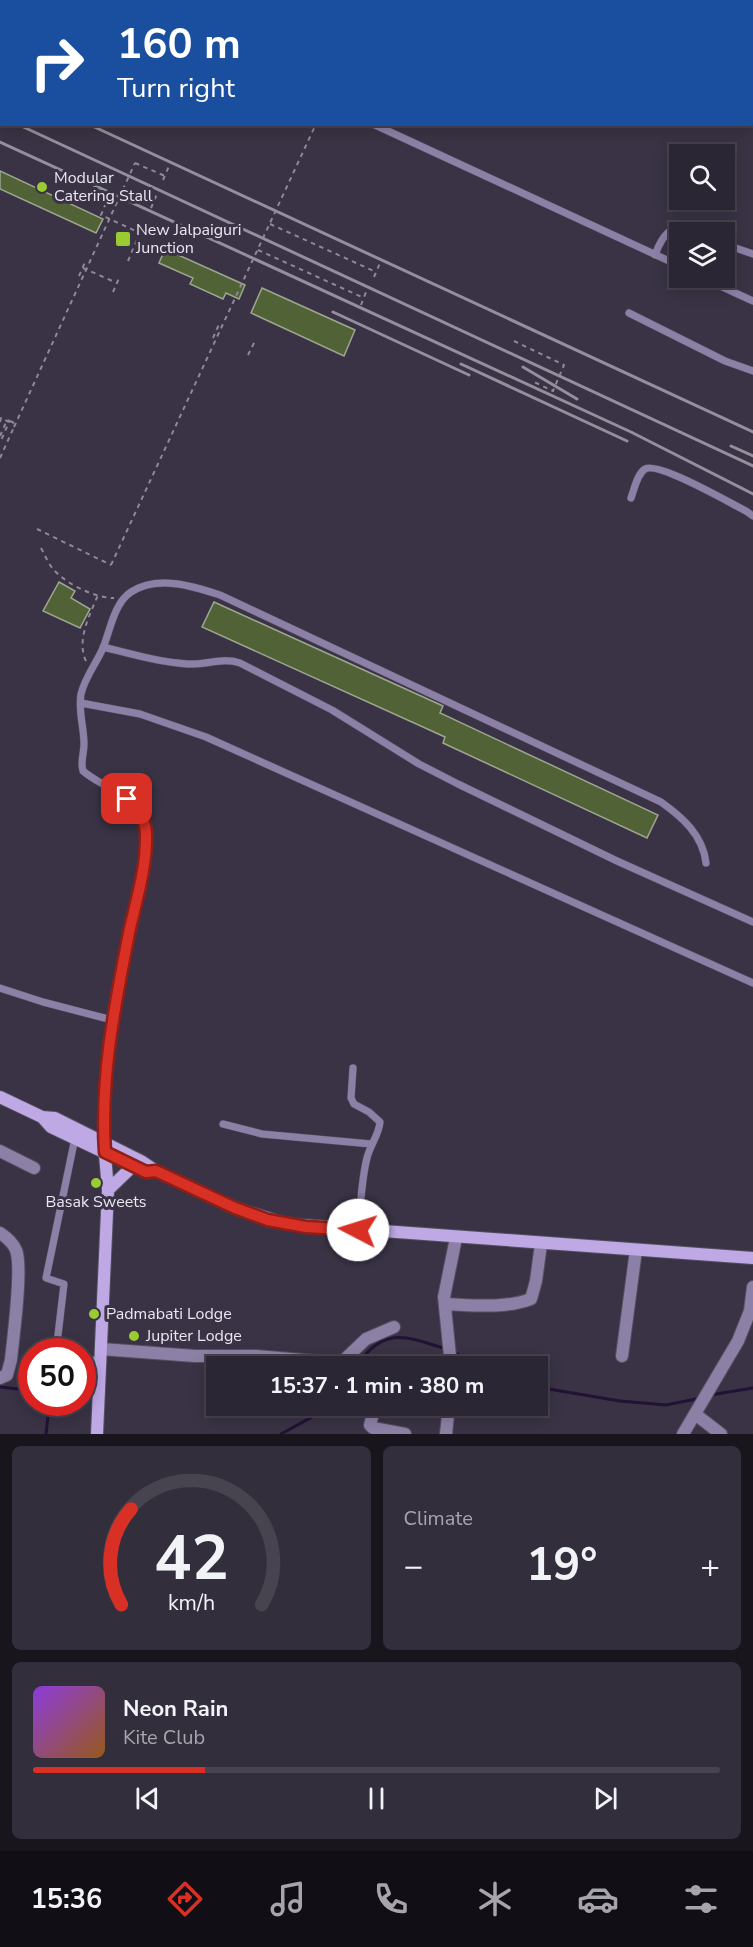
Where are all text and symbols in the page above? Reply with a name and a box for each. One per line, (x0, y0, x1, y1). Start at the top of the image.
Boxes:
text: 160 m (117, 16, 241, 73)
icon: right (18, 24, 96, 102)
text: Turn right (117, 70, 235, 107)
map controls (669, 144, 735, 288)
button: search (669, 144, 735, 210)
place label: Modular Catering Stall (54, 167, 153, 207)
marker: Modular Catering Stall (35, 180, 49, 194)
place label: New Jalpaiguri Junction (135, 219, 242, 259)
button: layers (669, 222, 735, 288)
marker: New Jalpaiguri Junction (114, 230, 132, 248)
pin (101, 773, 152, 824)
icon: arrive (110, 782, 143, 815)
marker: Basak Sweets (89, 1176, 103, 1190)
place label: Basak Sweets (46, 1191, 146, 1213)
position arrow (326, 1198, 390, 1262)
place label: Padmabati Lodge (106, 1303, 232, 1325)
marker: Padmabati Lodge (87, 1307, 101, 1321)
place label: Jupiter Lodge (145, 1325, 242, 1347)
marker: Jupiter Lodge (127, 1329, 141, 1343)
speed limit sign: 50 (18, 1338, 96, 1416)
text: 15:37 · 1 min · 380 m (270, 1371, 484, 1401)
text: Climate (404, 1505, 473, 1532)
text: 42 (154, 1516, 229, 1601)
text: 19° (526, 1535, 597, 1596)
text: − (404, 1544, 423, 1589)
text: + (700, 1544, 720, 1589)
text: km/h (168, 1588, 215, 1618)
text: Neon Rain (123, 1694, 228, 1724)
text: Kite Club (123, 1724, 205, 1751)
icon: previous (131, 1782, 164, 1815)
icon: pause (360, 1782, 393, 1815)
icon: next (589, 1782, 622, 1815)
icon: directions (164, 1878, 206, 1920)
icon: music (267, 1878, 309, 1920)
icon: phone (370, 1878, 412, 1920)
icon: climate (474, 1878, 516, 1920)
icon: car (577, 1878, 619, 1920)
icon: filters (680, 1878, 722, 1920)
text: 15:36 (31, 1881, 102, 1918)

